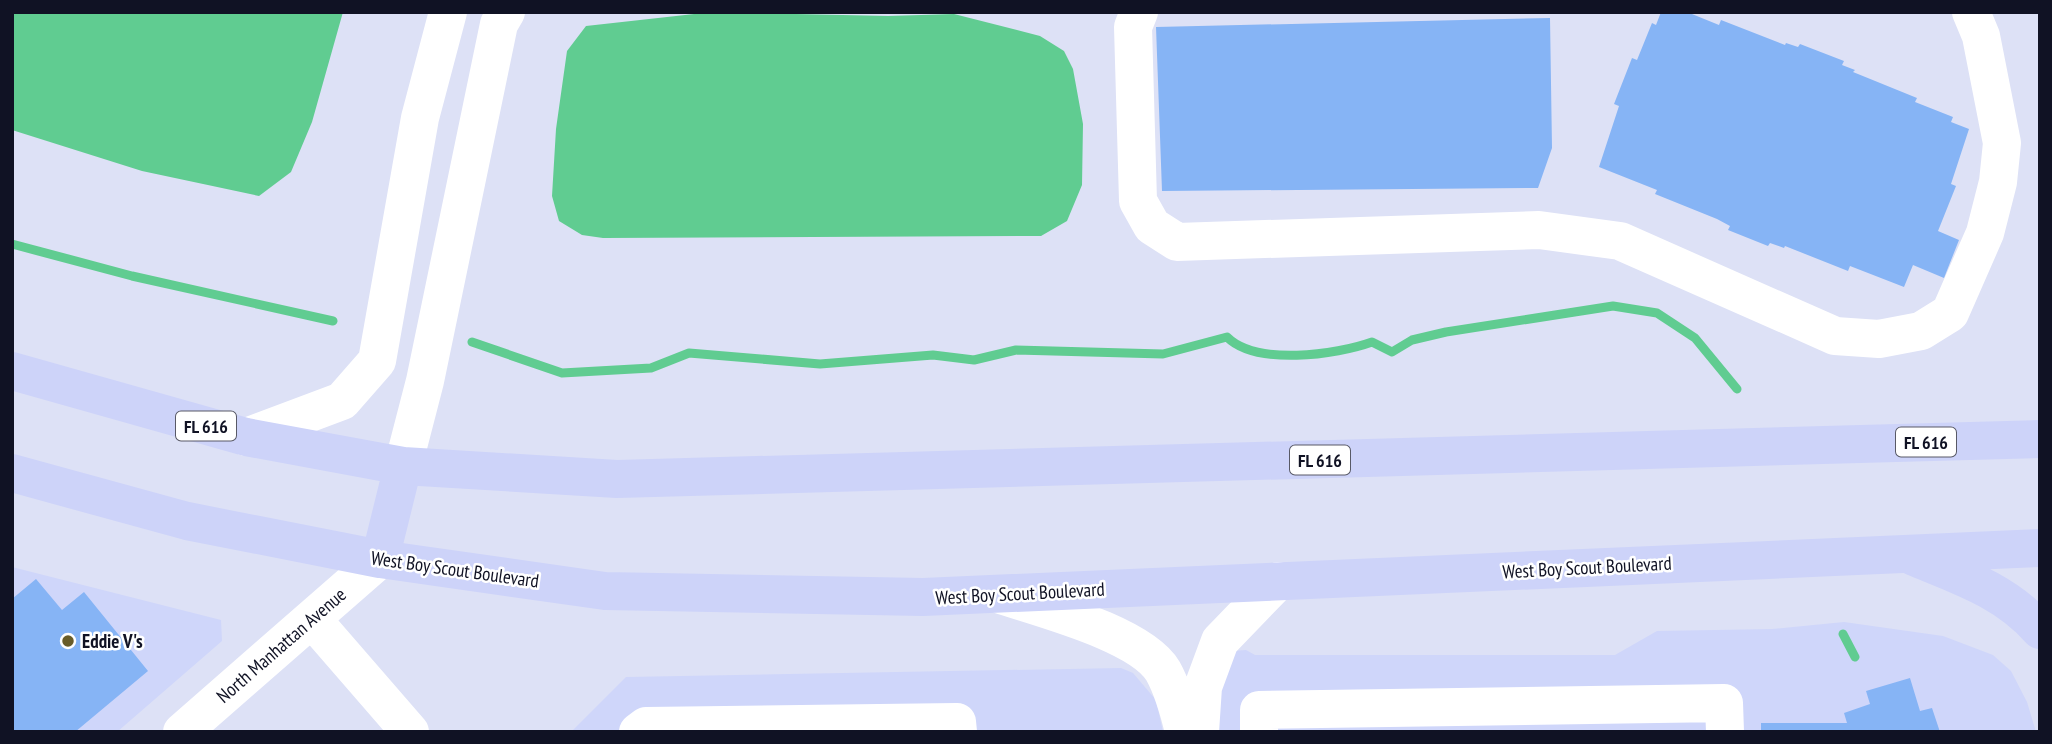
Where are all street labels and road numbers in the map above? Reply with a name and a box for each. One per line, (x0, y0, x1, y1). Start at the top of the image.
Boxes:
road number: FL 616 (176, 412, 236, 440)
road number: FL 616 (1896, 428, 1956, 457)
road number: FL 616 (1290, 446, 1350, 474)
street label: West Boy Scout Boulevard (370, 545, 540, 593)
street label: West Boy Scout Boulevard (1502, 551, 1672, 583)
street label: West Boy Scout Boulevard (935, 577, 1105, 609)
street label: North Manhattan Avenue (211, 582, 351, 708)

